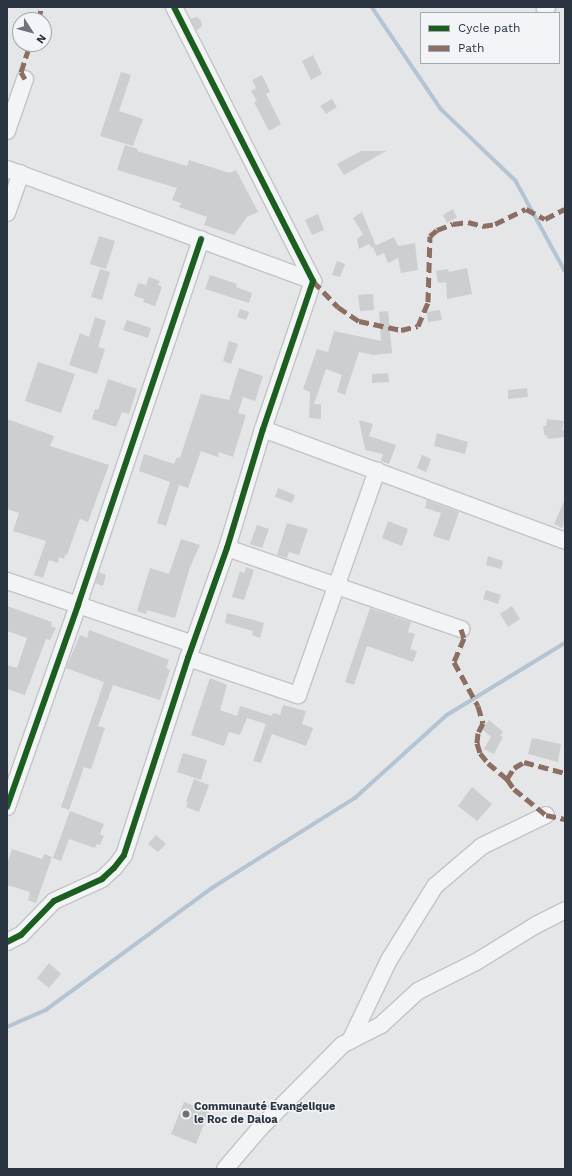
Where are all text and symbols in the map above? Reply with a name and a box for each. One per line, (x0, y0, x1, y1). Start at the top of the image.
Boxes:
north arrow (12, 12, 52, 52)
legend (420, 12, 560, 64)
text: Cycle path (458, 21, 520, 35)
text: N (34, 32, 49, 46)
text: Path (458, 41, 484, 55)
place label: Communauté Evangelique le Roc de Daloa (194, 1101, 335, 1127)
marker: Communauté Evangelique le Roc de Daloa (181, 1109, 191, 1119)

